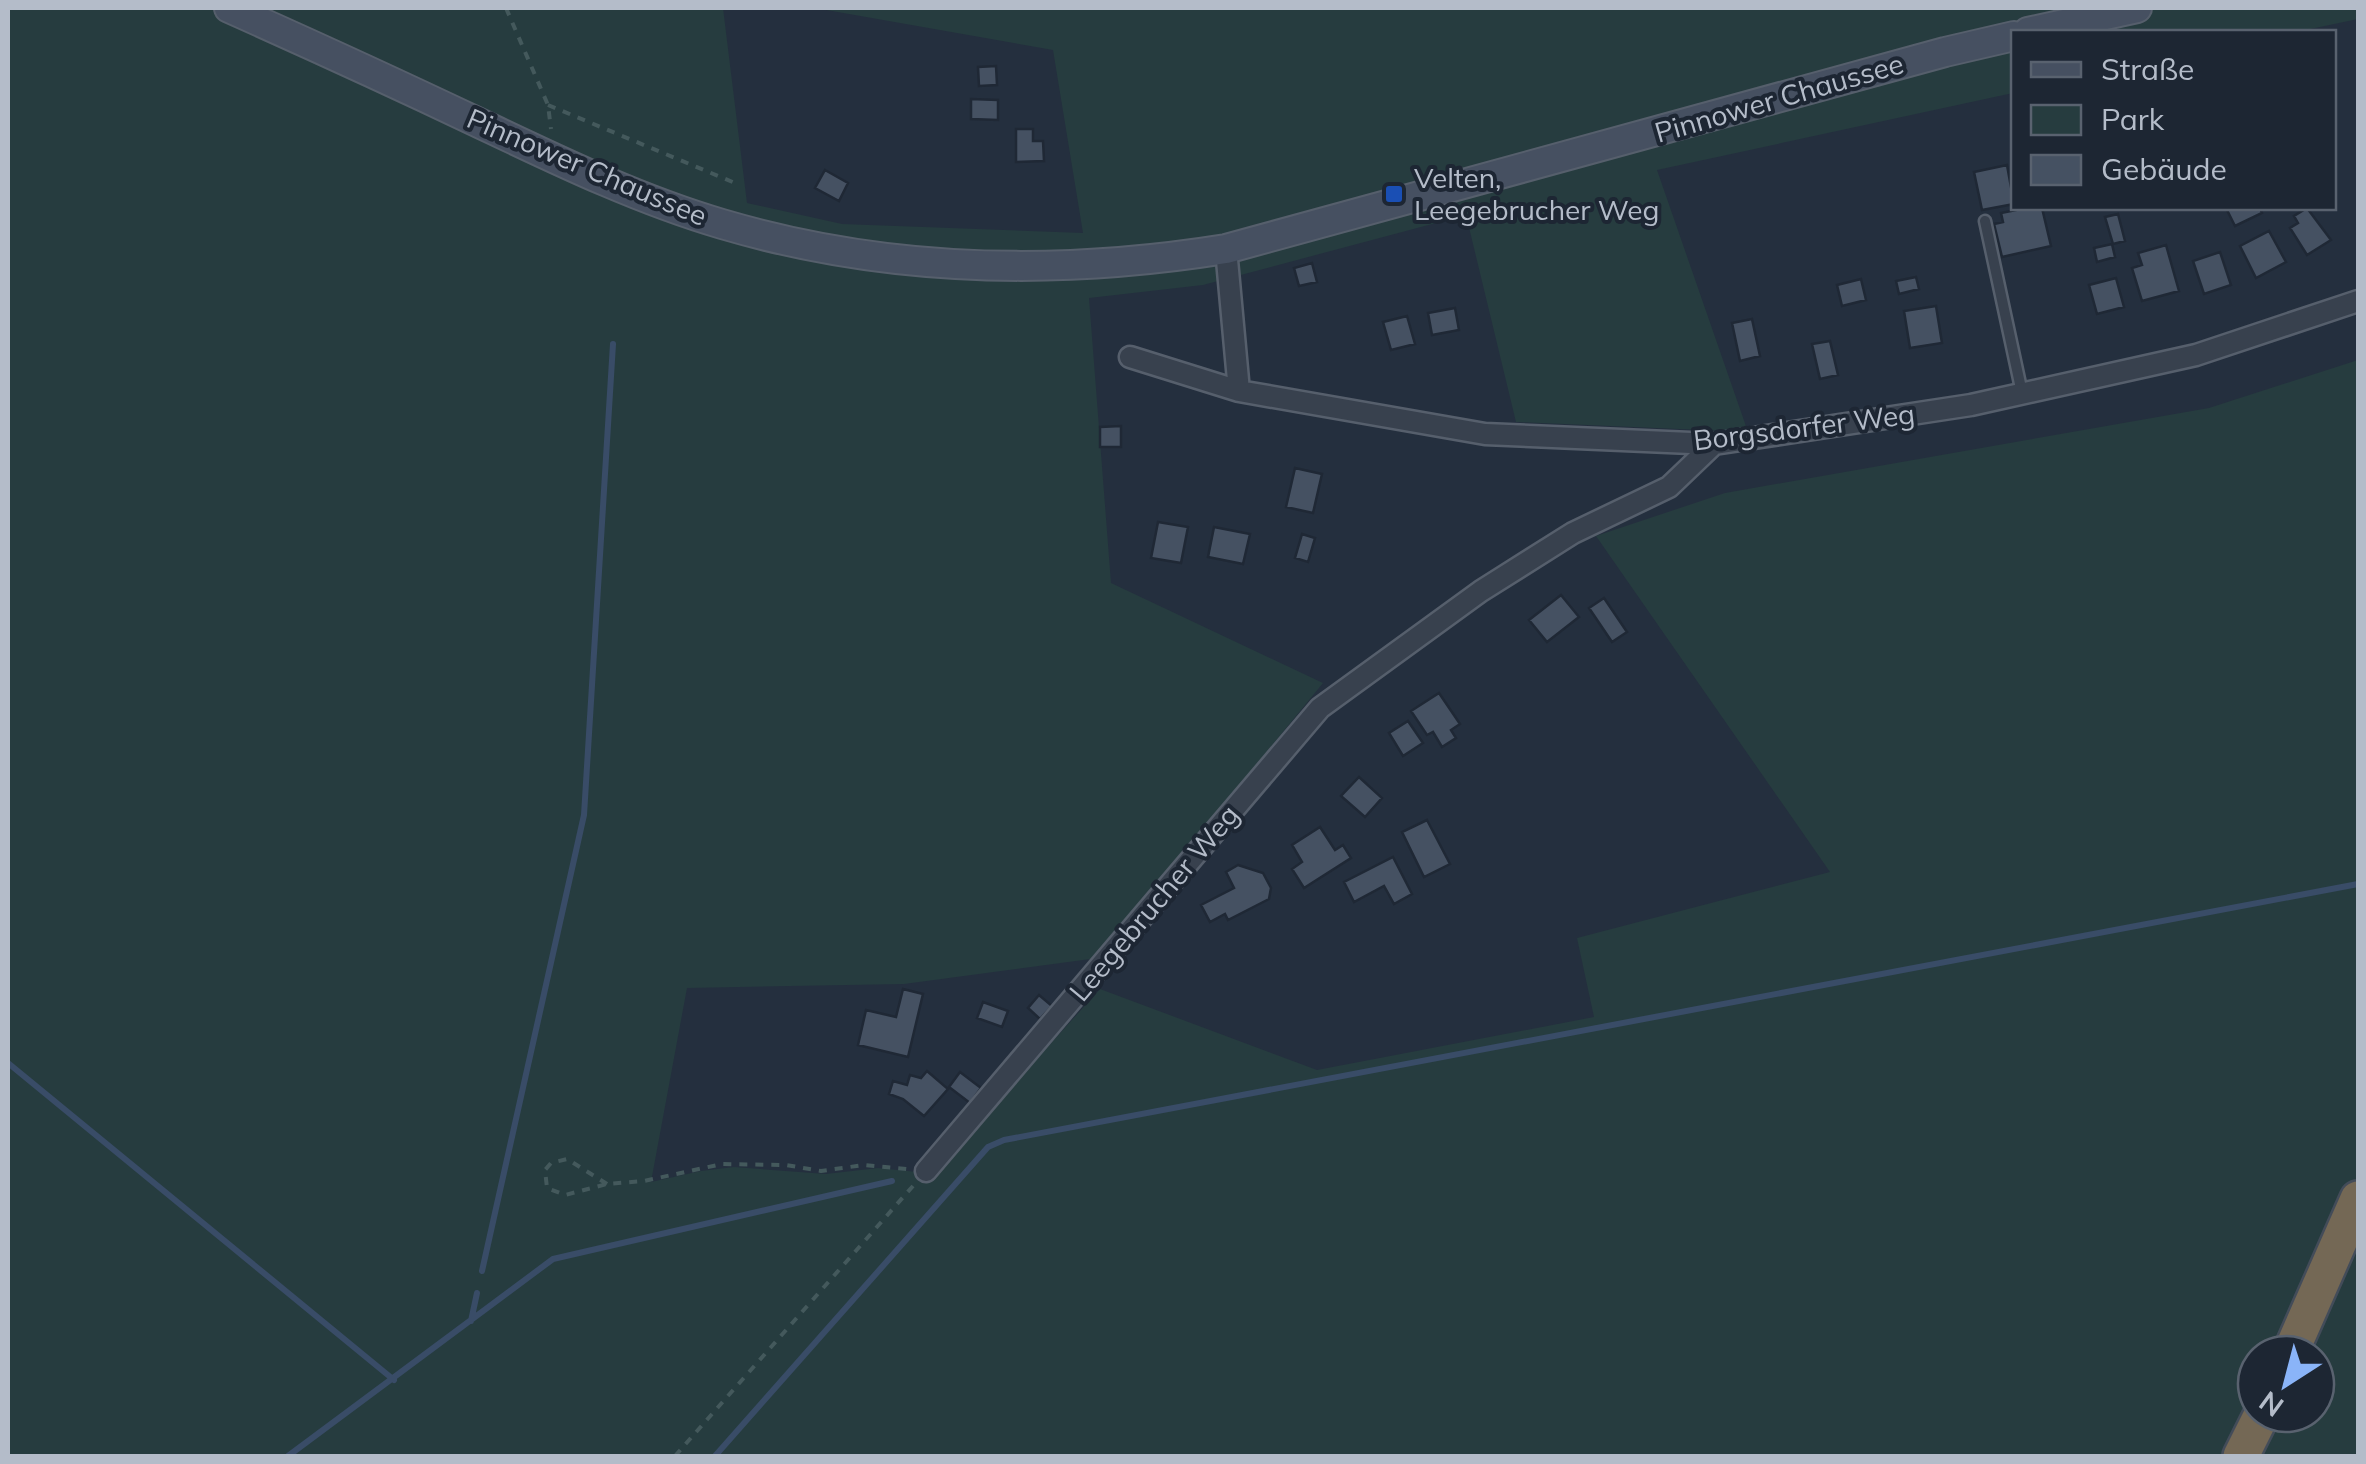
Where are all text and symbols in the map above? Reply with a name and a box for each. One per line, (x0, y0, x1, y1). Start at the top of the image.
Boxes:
legend (2011, 30, 2336, 210)
street label: Pinnower Chaussee (1650, 45, 1907, 150)
text: Straße (2101, 50, 2194, 88)
street label: Pinnower Chaussee (462, 100, 712, 233)
text: Park (2101, 100, 2165, 138)
text: Gebäude (2101, 150, 2227, 188)
place label: Velten, Leegebrucher Weg (1414, 160, 1659, 227)
marker: Velten, Leegebrucher Weg (1383, 183, 1405, 205)
street label: Borgsdorfer Weg (1691, 396, 1917, 457)
street label: Leegebrucher Weg (1061, 797, 1246, 1008)
north arrow (2236, 1334, 2336, 1434)
text: N (2252, 1384, 2290, 1425)

